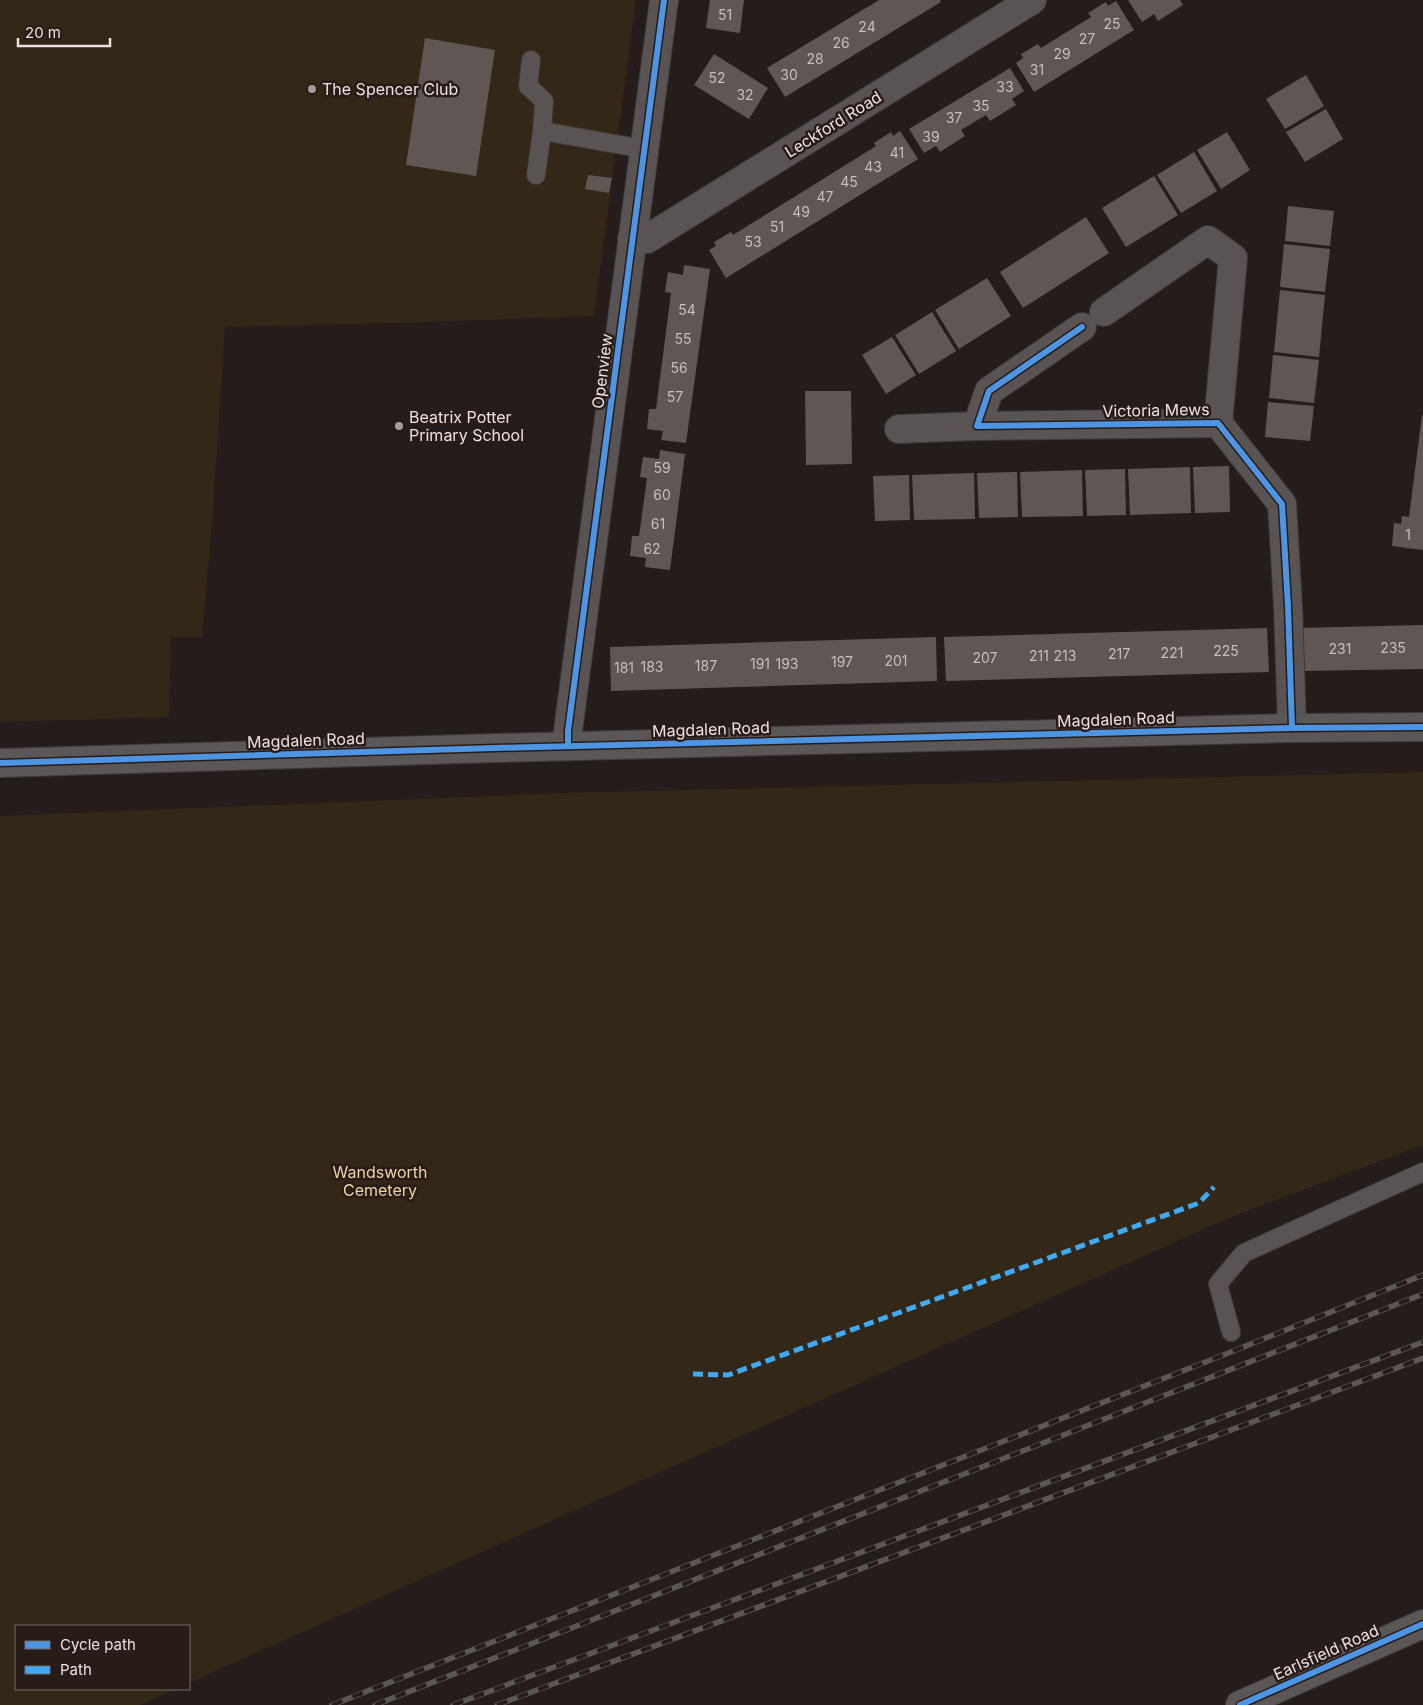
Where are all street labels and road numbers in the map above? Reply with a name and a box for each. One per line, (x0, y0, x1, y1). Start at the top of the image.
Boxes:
street label: Leckford Road (781, 86, 885, 162)
street label: Openview (587, 332, 617, 410)
street label: Victoria Mews (1102, 399, 1210, 421)
street label: Magdalen Road (1057, 707, 1175, 731)
street label: Magdalen Road (652, 717, 770, 741)
street label: Magdalen Road (247, 728, 365, 752)
street label: Earlsfield Road (1270, 1620, 1382, 1684)

